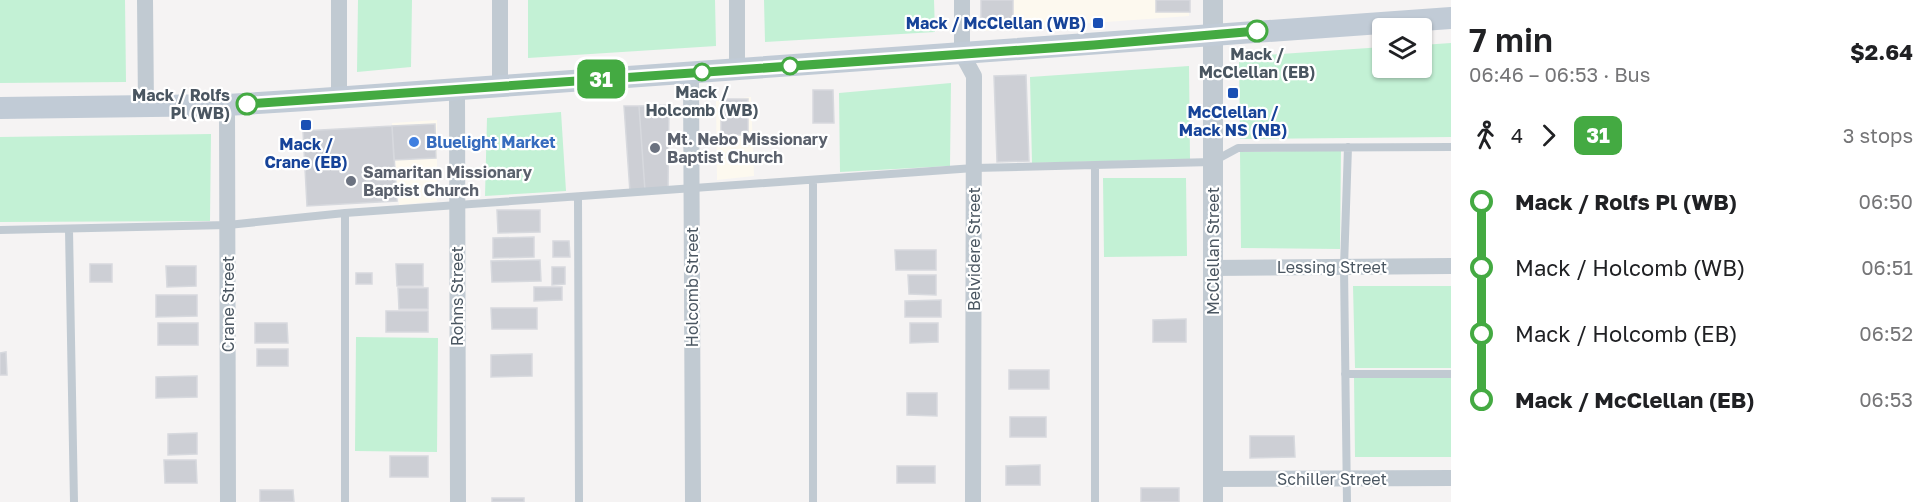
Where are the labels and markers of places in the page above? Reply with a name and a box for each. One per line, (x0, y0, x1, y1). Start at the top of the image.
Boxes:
place label: Mack / McClellan (WB) (906, 13, 1086, 33)
marker: Mack / McClellan (WB) (1091, 16, 1105, 30)
marker: Mack / McClellan (EB) (1246, 20, 1268, 42)
place label: Mack / McClellan (EB) (1199, 44, 1315, 82)
unlabelled marker (781, 57, 799, 75)
marker: Mack / Holcomb (WB) (693, 63, 711, 81)
place label: Mack / Holcomb (WB) (645, 82, 759, 120)
place label: Mack / Rolfs Pl (WB) (132, 85, 230, 123)
marker: McClellan / Mack NS (NB) (1226, 86, 1240, 100)
marker: Mack / Rolfs Pl (WB) (236, 93, 258, 115)
place label: McClellan / Mack NS (NB) (1179, 102, 1287, 140)
marker: Mack / Crane (EB) (299, 118, 313, 132)
place label: Mt. Nebo Missionary Baptist Church (667, 129, 828, 167)
place label: Bluelight Market (426, 132, 556, 152)
place label: Mack / Crane (EB) (264, 134, 348, 172)
marker: Bluelight Market (407, 135, 421, 149)
marker: Mt. Nebo Missionary Baptist Church (648, 141, 662, 155)
place label: Samaritan Missionary Baptist Church (363, 162, 532, 200)
marker: Samaritan Missionary Baptist Church (344, 174, 358, 188)

